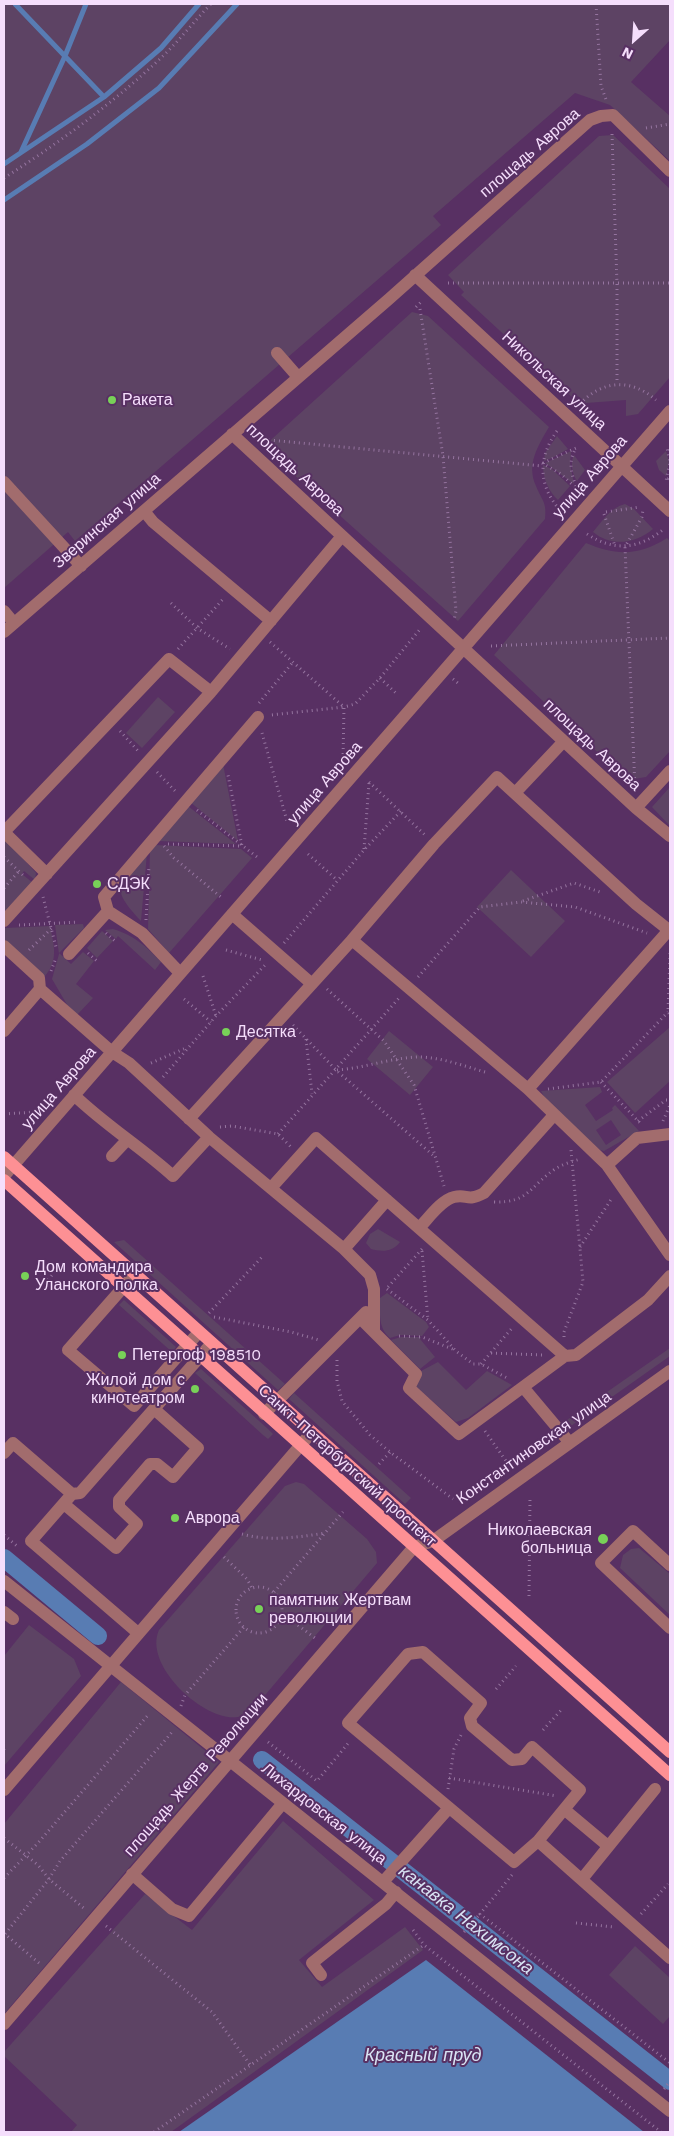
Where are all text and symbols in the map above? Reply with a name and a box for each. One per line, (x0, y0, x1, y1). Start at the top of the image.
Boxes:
north arrow (609, 15, 659, 65)
text: N (619, 44, 636, 63)
street label: площадь Аврова (476, 104, 584, 202)
street label: Никольская улица (498, 328, 610, 434)
place label: Ракета (122, 390, 173, 410)
marker: Ракета (106, 394, 118, 406)
street label: площадь Аврова (242, 420, 348, 520)
street label: улица Аврова (549, 432, 631, 522)
street label: Зверинская улица (49, 469, 165, 573)
street label: площадь Аврова (539, 695, 645, 795)
street label: улица Аврова (284, 738, 366, 828)
place label: СДЭК (107, 874, 150, 894)
marker: СДЭК (91, 878, 103, 890)
place label: Десятка (236, 1022, 296, 1042)
marker: Десятка (220, 1026, 232, 1038)
street label: улица Аврова (18, 1043, 100, 1133)
place label: Дом командира Уланского полка (35, 1257, 158, 1295)
marker: Дом командира Уланского полка (19, 1270, 31, 1282)
place label: Петергоф 198510 (132, 1345, 261, 1365)
marker: Петергоф 198510 (116, 1349, 128, 1361)
place label: Жилой дом с кинотеатром (86, 1370, 185, 1408)
street label: Санкт-Петербургский проспект (254, 1381, 440, 1551)
marker: Жилой дом с кинотеатром (189, 1383, 201, 1395)
street label: Константиновская улица (453, 1387, 615, 1509)
place label: Аврора (185, 1508, 240, 1528)
marker: Аврора (169, 1512, 181, 1524)
place label: Николаевская больница (487, 1520, 592, 1558)
marker: Николаевская больница (596, 1532, 610, 1546)
place label: памятник Жертвам революции (269, 1590, 411, 1628)
marker: памятник Жертвам революции (253, 1603, 265, 1615)
street label: площадь Жертв Революции (120, 1690, 272, 1860)
street label: Лихардовская улица (258, 1759, 390, 1869)
water label: канавка Нахимсона (394, 1861, 538, 1979)
water label: Красный пруд (364, 2045, 482, 2067)

